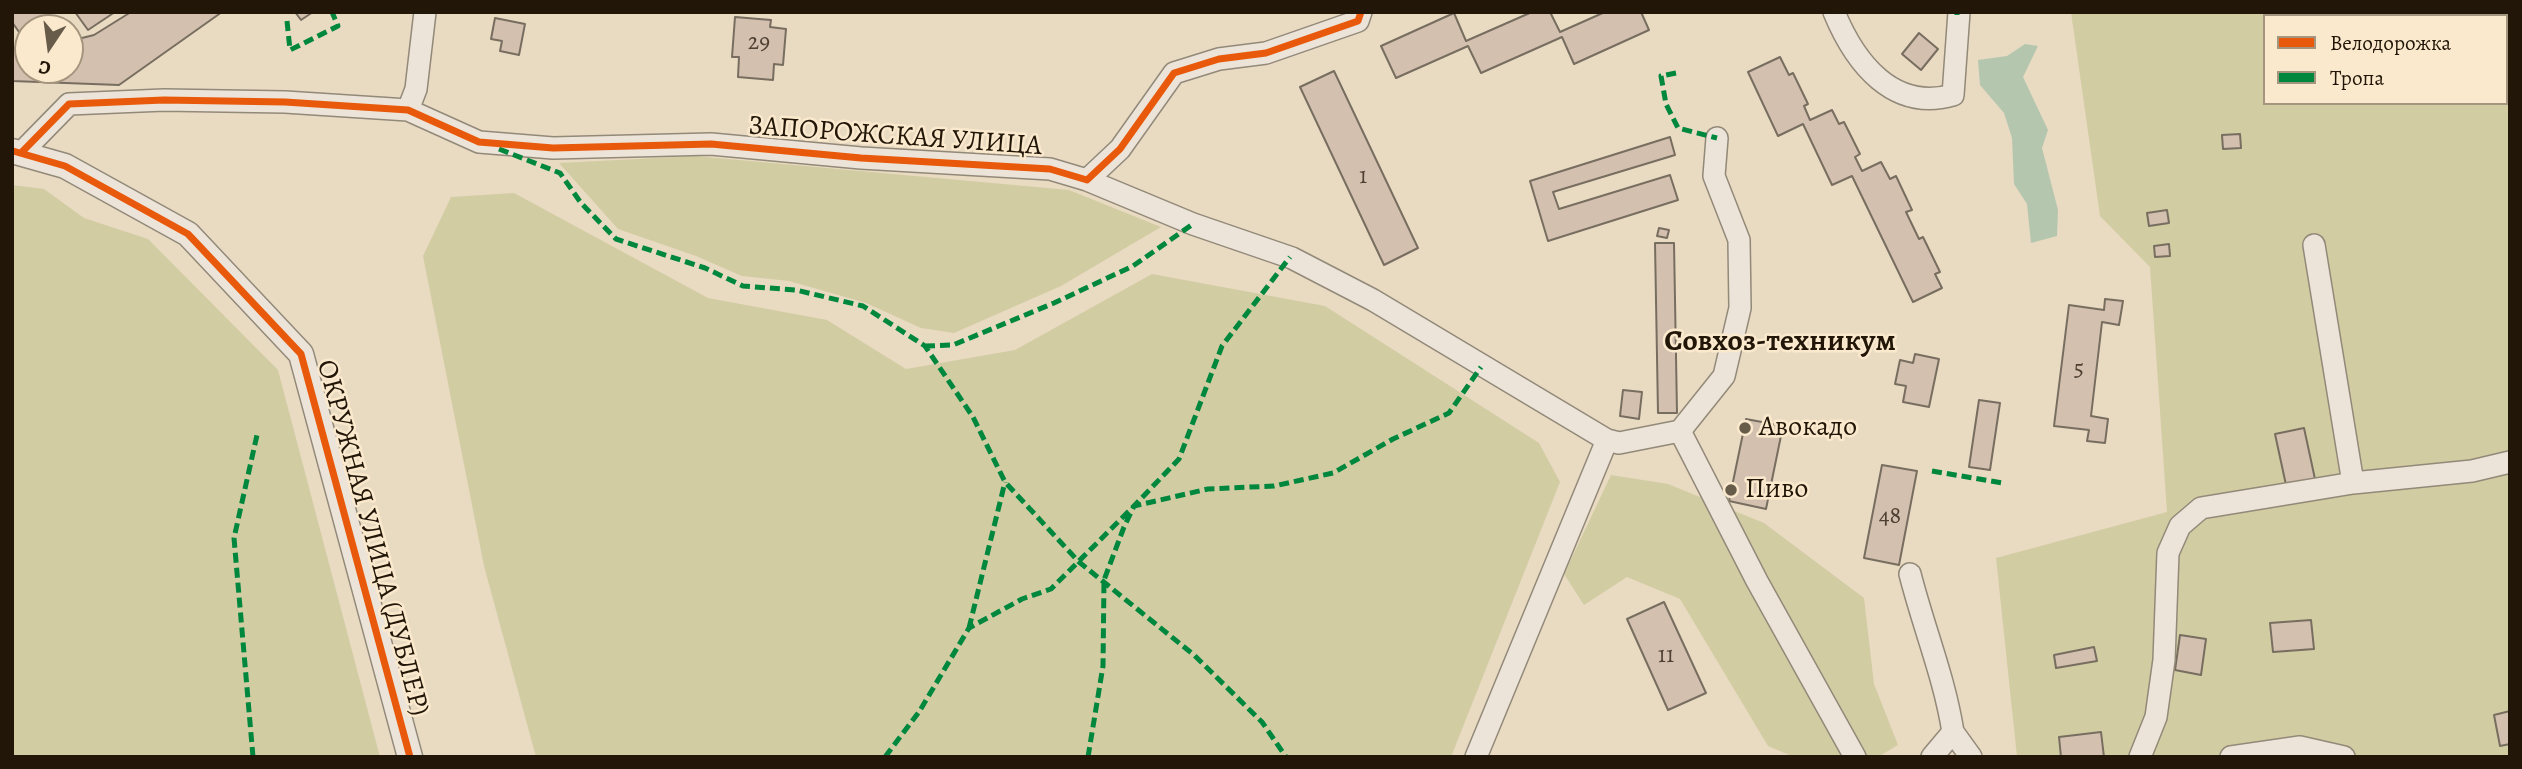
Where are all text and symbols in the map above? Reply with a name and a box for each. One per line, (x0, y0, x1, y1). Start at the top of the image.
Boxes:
north arrow (14, 14, 84, 84)
legend (2263, 14, 2508, 105)
house number: 29 (748, 29, 770, 57)
text: Велодорожка (2330, 29, 2451, 57)
text: С (36, 54, 53, 81)
text: Тропа (2330, 64, 2384, 92)
street label: ЗАПОРОЖСКАЯ УЛИЦА (747, 110, 1043, 164)
house number: 1 (1359, 163, 1367, 191)
district label: Совхоз-техникум (1664, 325, 1896, 361)
street label: ОКРУЖНАЯ УЛИЦА (ДУБЛЕР) (308, 356, 436, 720)
house number: 5 (2074, 356, 2084, 384)
place label: Авокадо (1759, 411, 1857, 445)
marker: Авокадо (1737, 420, 1753, 436)
place label: Пиво (1745, 473, 1808, 507)
marker: Пиво (1723, 482, 1739, 498)
house number: 48 (1879, 503, 1901, 531)
house number: 11 (1658, 642, 1674, 670)

